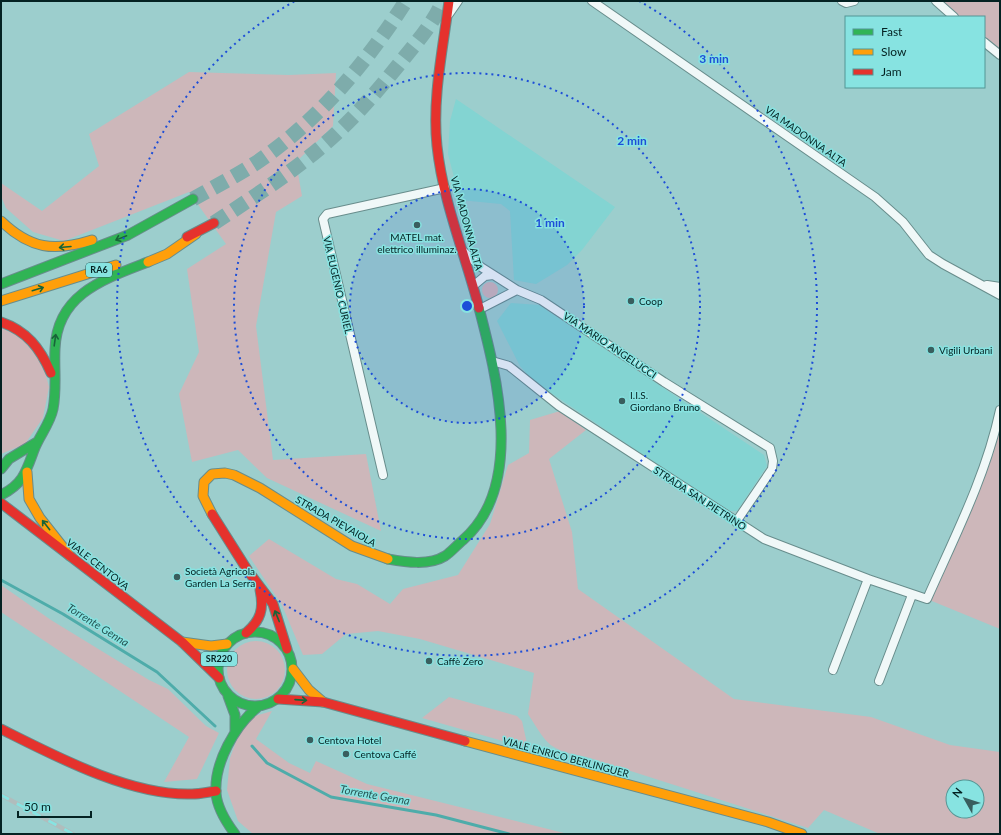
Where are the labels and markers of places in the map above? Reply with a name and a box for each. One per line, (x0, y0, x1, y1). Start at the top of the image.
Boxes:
marker: MATEL mat. elettrico illuminaz. (412, 220, 422, 230)
place label: MATEL mat. elettrico illuminaz. (377, 231, 457, 255)
place label: Coop (639, 295, 663, 307)
marker: Coop (626, 296, 636, 306)
centre of rings (460, 299, 474, 313)
place label: Vigili Urbani (939, 344, 993, 356)
marker: Vigili Urbani (926, 345, 936, 355)
place label: I.I.S. Giordano Bruno (630, 389, 700, 413)
marker: I.I.S. Giordano Bruno (617, 396, 627, 406)
place label: Società Agricola Garden La Serra (185, 565, 255, 589)
marker: Società Agricola Garden La Serra (172, 572, 182, 582)
place label: Caffè Zero (437, 655, 483, 667)
marker: Caffè Zero (424, 656, 434, 666)
place label: Centova Hotel (318, 734, 381, 746)
marker: Centova Hotel (305, 735, 315, 745)
place label: Centova Caffé (354, 748, 416, 760)
marker: Centova Caffé (341, 749, 351, 759)

